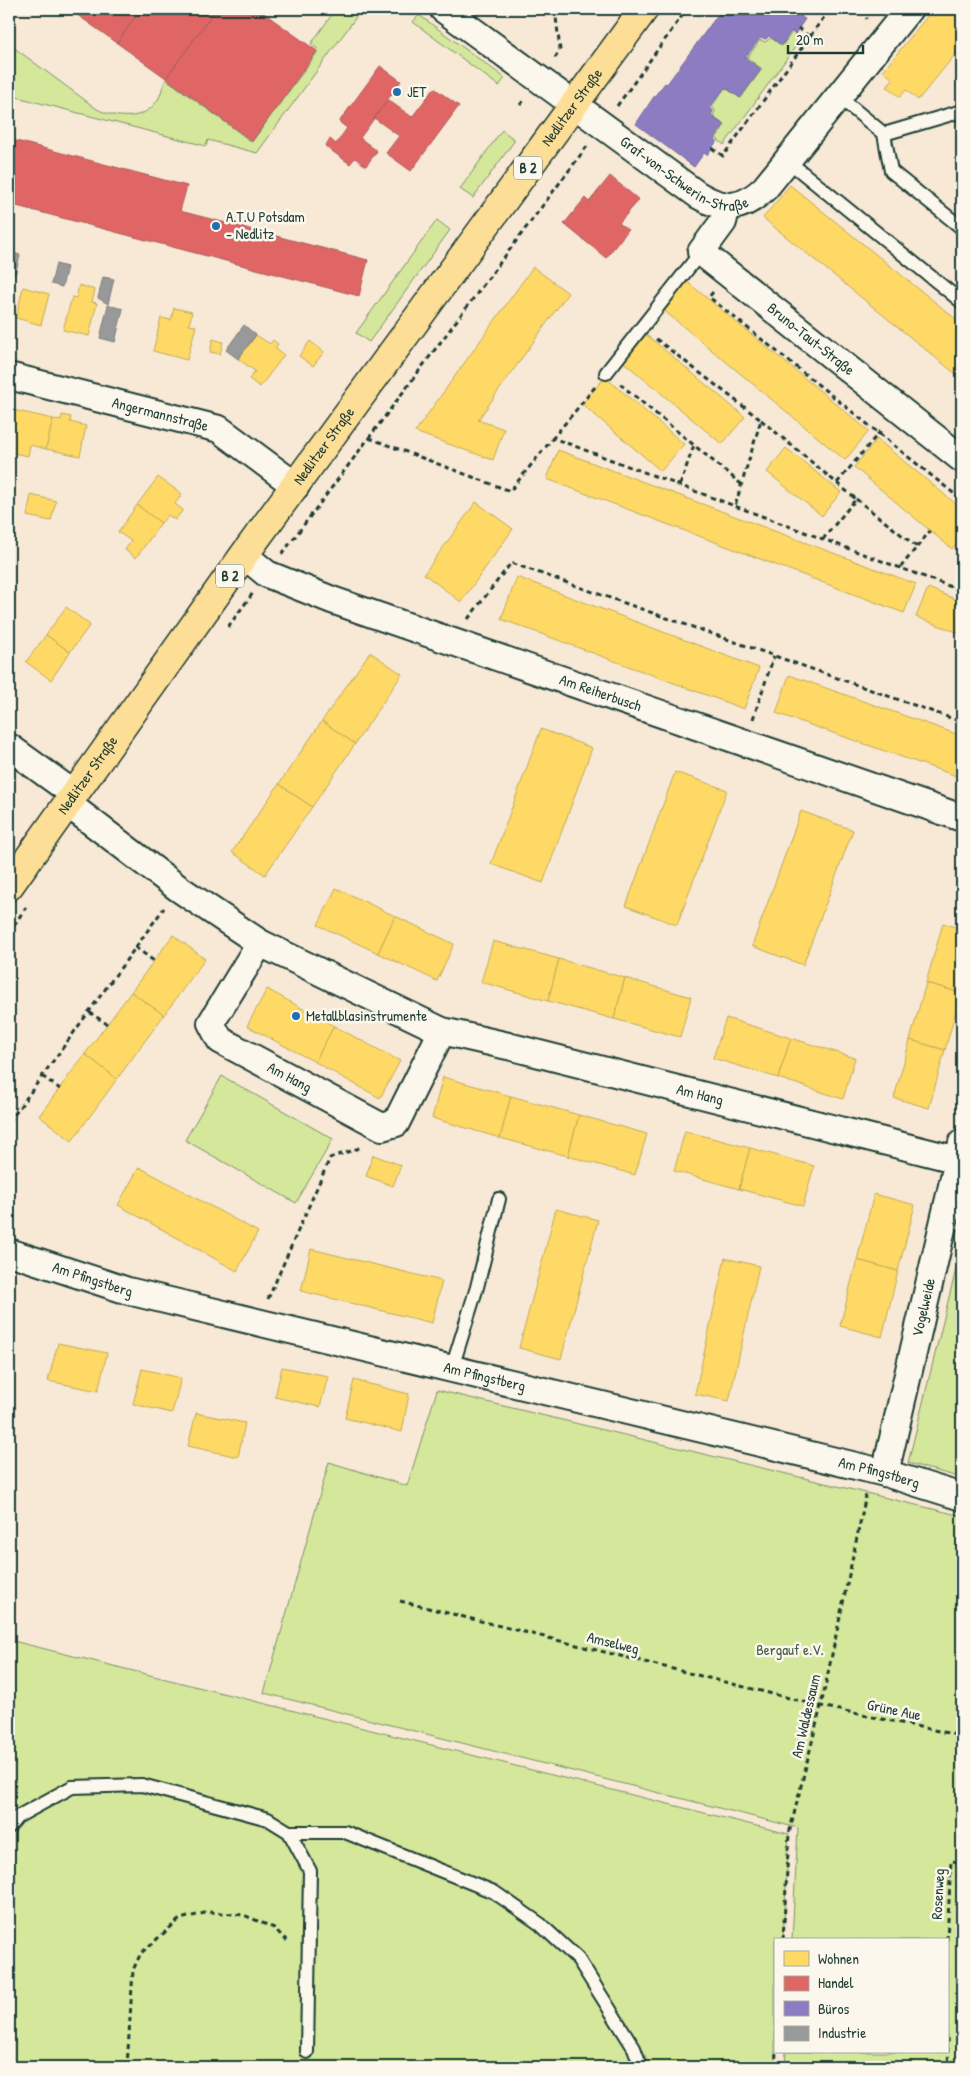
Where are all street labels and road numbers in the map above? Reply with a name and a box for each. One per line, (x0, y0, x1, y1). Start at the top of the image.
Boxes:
street label: Nedlitzer Straße (536, 64, 607, 150)
street label: Graf-von-Schwerin-Straße (616, 131, 752, 216)
road number: B 2 (514, 156, 542, 180)
street label: Bruno-Taut-Straße (763, 298, 859, 380)
street label: Angermannstraße (110, 391, 211, 436)
street label: Nedlitzer Straße (288, 403, 359, 489)
road number: B 2 (216, 564, 244, 588)
street label: Am Reiherbusch (557, 669, 644, 716)
street label: Nedlitzer Straße (52, 731, 122, 818)
street label: Am Hang (264, 1056, 316, 1098)
street label: Am Hang (675, 1078, 726, 1110)
street label: Am Pfingstberg (50, 1256, 135, 1302)
street label: Vogelweide (906, 1276, 940, 1339)
street label: Am Pfingstberg (442, 1356, 528, 1396)
street label: Am Pfingstberg (837, 1451, 923, 1493)
street label: Amselweg (585, 1626, 642, 1659)
street label: Am Waldessaum (786, 1672, 825, 1760)
street label: Grüne Aue (865, 1694, 923, 1725)
street label: Rosenweg (926, 1868, 949, 1920)

